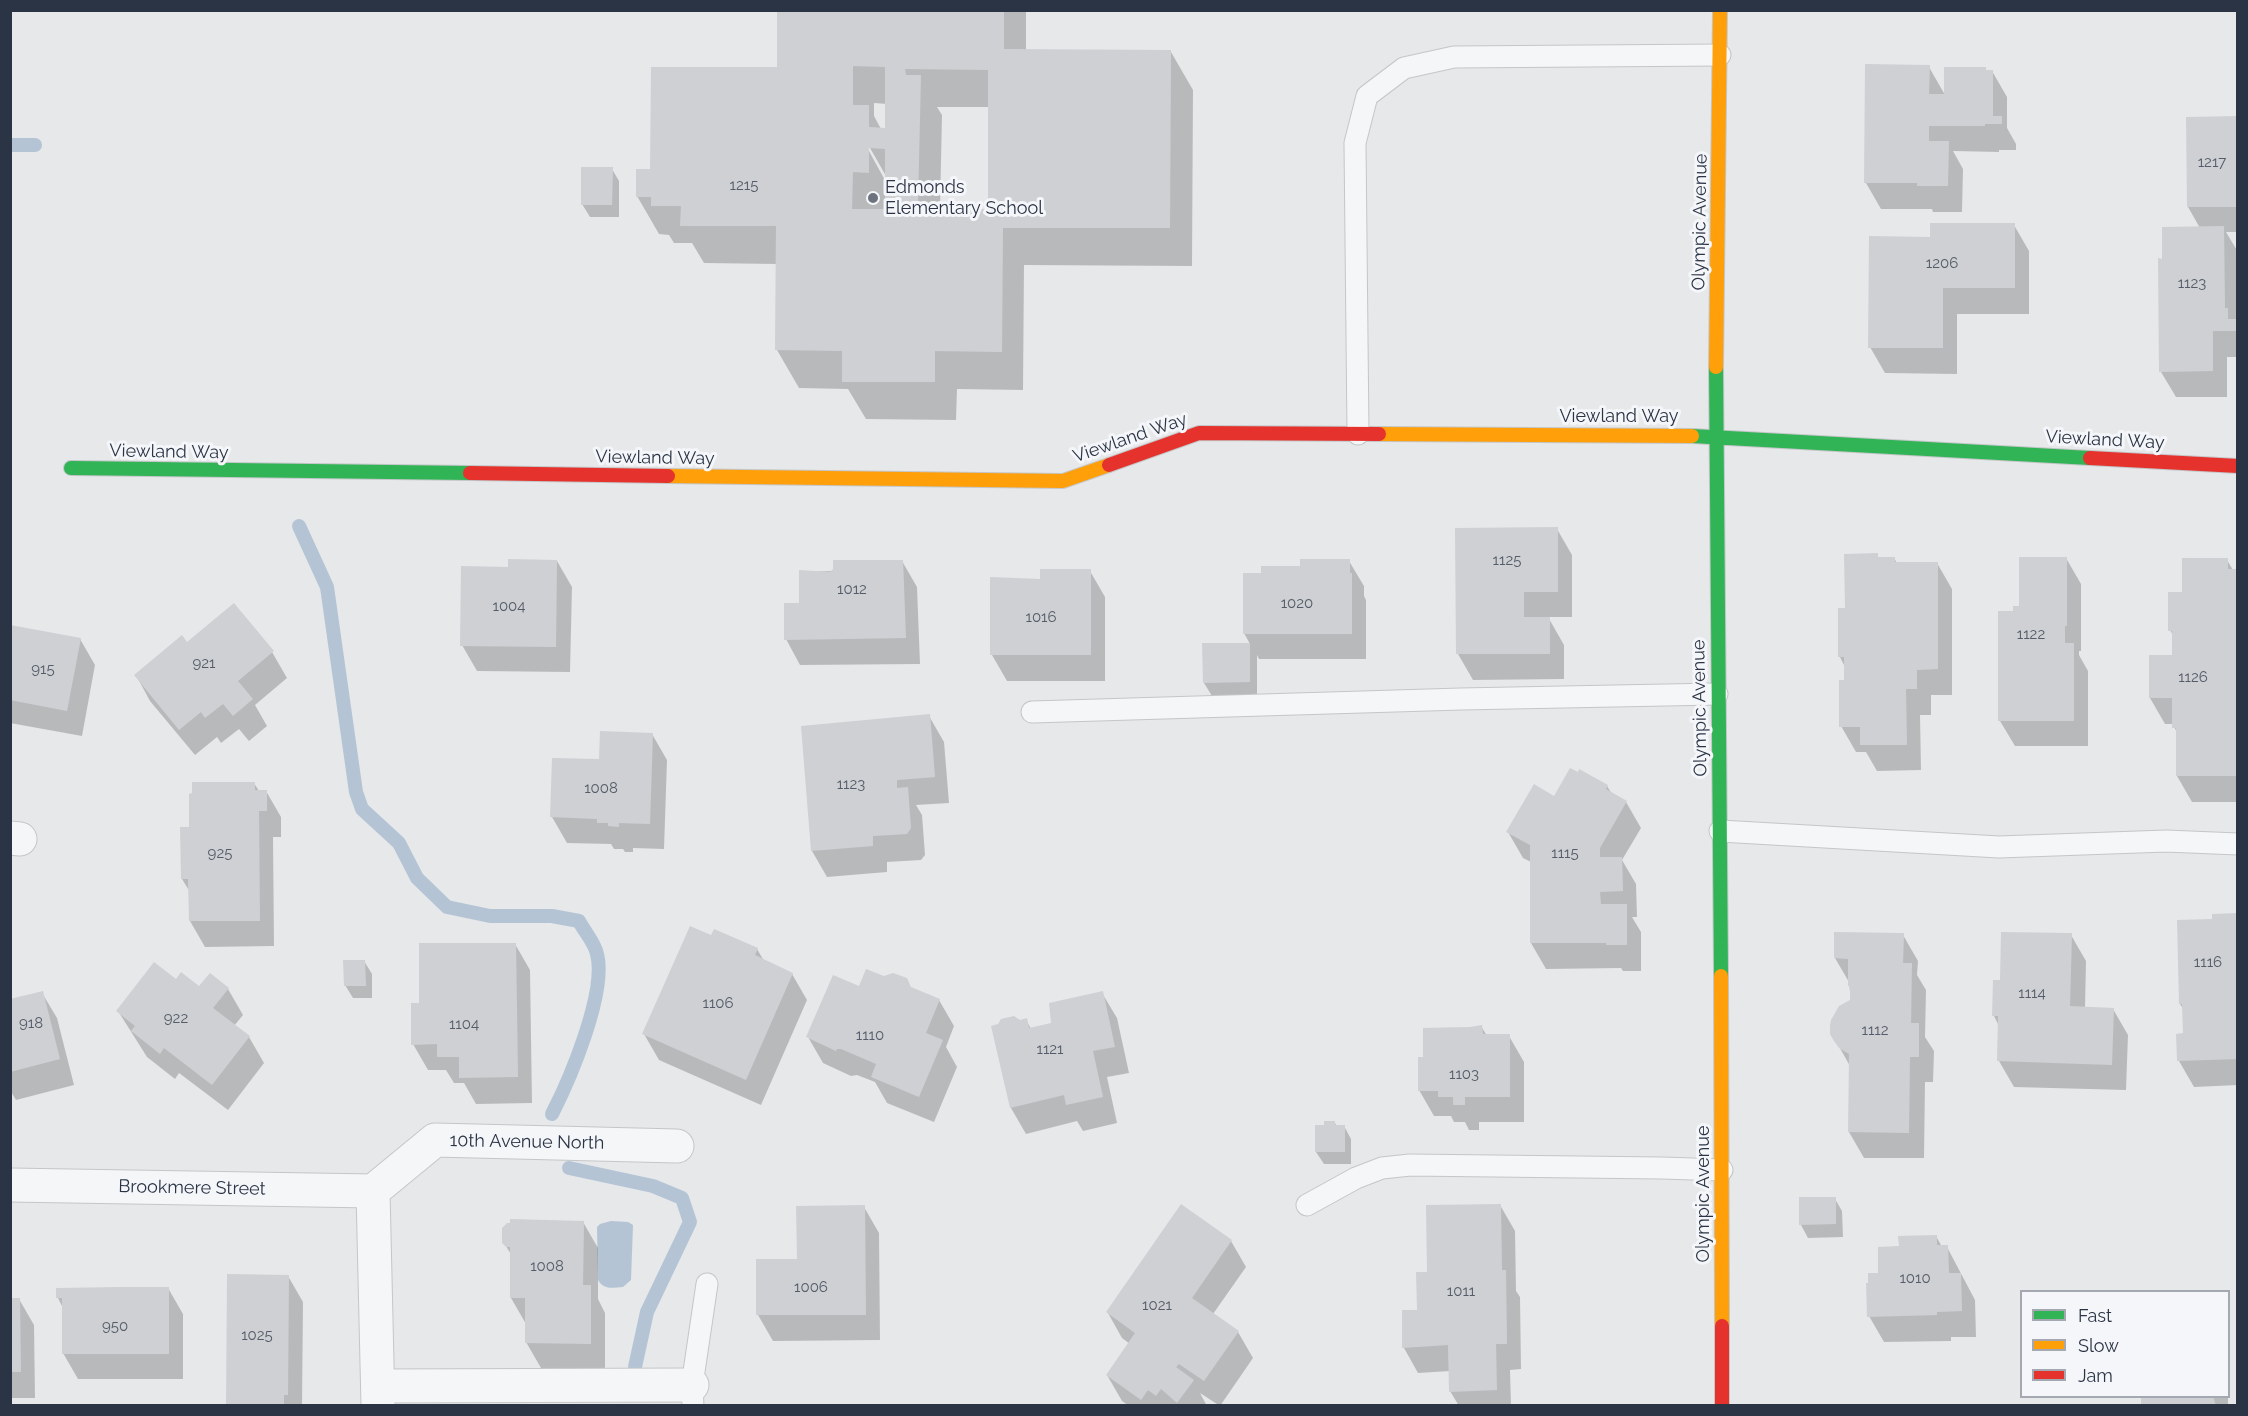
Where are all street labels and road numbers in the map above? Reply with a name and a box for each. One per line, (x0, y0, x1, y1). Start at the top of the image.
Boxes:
street label: Olympic Avenue (1688, 153, 1712, 291)
street label: Viewland Way (1559, 406, 1679, 428)
street label: Viewland Way (1070, 408, 1190, 468)
street label: Viewland Way (2045, 426, 2165, 454)
street label: Viewland Way (109, 440, 229, 464)
street label: Viewland Way (595, 446, 715, 470)
street label: Olympic Avenue (1688, 639, 1712, 777)
street label: Olympic Avenue (1693, 1125, 1715, 1263)
street label: 10th Avenue North (449, 1130, 605, 1154)
street label: Brookmere Street (118, 1176, 266, 1200)

